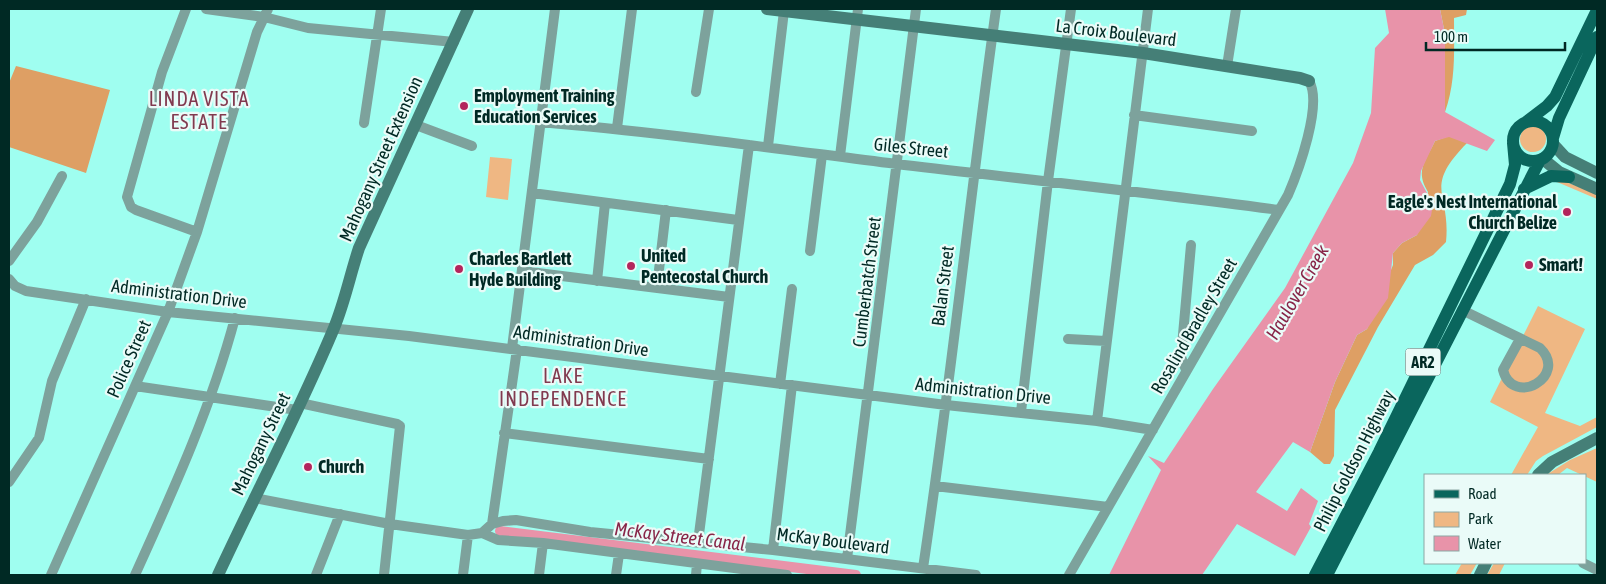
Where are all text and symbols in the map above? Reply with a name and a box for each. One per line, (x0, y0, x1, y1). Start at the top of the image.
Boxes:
street label: La Croix Boulevard (1055, 15, 1178, 50)
scale bar (1426, 20, 1565, 52)
text: 100 m (1434, 28, 1468, 45)
street label: Mahogany Street Extension (335, 73, 426, 245)
place label: Employment Training Education Services (474, 85, 615, 127)
district label: LINDA VISTA ESTATE (149, 87, 249, 133)
marker: Employment Training Education Services (458, 100, 470, 112)
street label: Giles Street (873, 133, 949, 162)
place label: Eagle's Nest International Church Belize (1388, 191, 1557, 233)
marker: Eagle's Nest International Church Belize (1561, 206, 1573, 218)
street label: Cumberbatch Street (848, 216, 885, 348)
water label: Haulover Creek (1261, 240, 1333, 343)
place label: United Pentecostal Church (641, 245, 768, 287)
street label: Balan Street (927, 245, 958, 327)
place label: Charles Bartlett Hyde Building (469, 248, 572, 290)
street label: Rosalind Bradley Street (1146, 254, 1241, 397)
place label: Smart! (1539, 254, 1583, 275)
marker: Smart! (1523, 259, 1535, 271)
marker: United Pentecostal Church (625, 260, 637, 272)
marker: Charles Bartlett Hyde Building (453, 263, 465, 275)
street label: Administration Drive (110, 275, 248, 312)
street label: Police Street (102, 317, 155, 401)
street label: Administration Drive (512, 321, 650, 360)
road number: AR2 (1406, 348, 1440, 376)
district label: LAKE INDEPENDENCE (499, 364, 627, 410)
street label: Administration Drive (914, 373, 1052, 408)
street label: Philip Goldson Highway (1309, 386, 1398, 535)
street label: Mahogany Street (227, 389, 294, 498)
place label: Church (318, 456, 364, 477)
marker: Church (302, 461, 314, 473)
legend (1424, 474, 1586, 564)
text: Road (1468, 485, 1497, 502)
text: Park (1468, 510, 1493, 527)
water label: McKay Street Canal (613, 517, 747, 555)
street label: McKay Boulevard (776, 523, 890, 558)
text: Water (1468, 535, 1501, 552)

